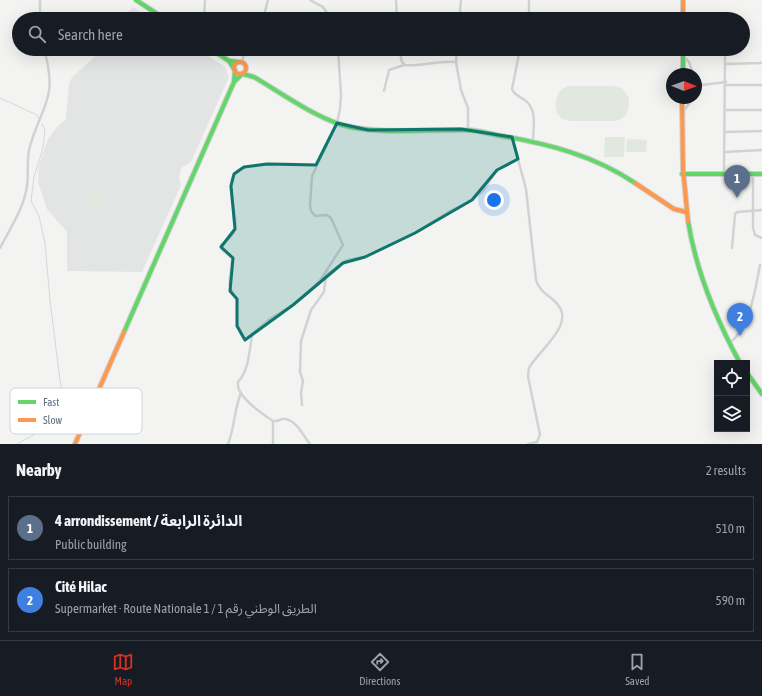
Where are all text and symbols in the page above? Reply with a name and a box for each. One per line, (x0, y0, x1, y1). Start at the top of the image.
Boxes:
search box (12, 12, 750, 56)
icon: search (26, 23, 48, 45)
text: Search here (58, 26, 123, 43)
north arrow (666, 68, 702, 104)
pin: 1 (724, 165, 750, 198)
your location (484, 190, 504, 210)
pin: 2 (727, 303, 753, 336)
map controls (714, 360, 750, 432)
button: locate (714, 360, 750, 396)
legend (10, 388, 142, 434)
text: Fast (43, 396, 59, 408)
button: layers (714, 396, 750, 432)
text: Slow (43, 414, 62, 426)
text: Nearby (16, 460, 62, 480)
text: 2 results (706, 463, 746, 478)
text: 4 arrondissement / الدائرة الرابعة (55, 512, 242, 529)
text: 1 (27, 521, 33, 536)
text: 510 m (716, 521, 745, 536)
text: Public building (55, 537, 127, 552)
text: Cité Hilac (55, 578, 107, 595)
text: 2 (27, 593, 33, 608)
text: 590 m (716, 593, 745, 608)
text: Supermarket · Route Nationale 1 / الطريق الوطني رقم 1 (55, 601, 317, 616)
tab: Map (112, 651, 134, 687)
tab: Directions (359, 651, 400, 687)
tab: Saved (625, 651, 650, 687)

